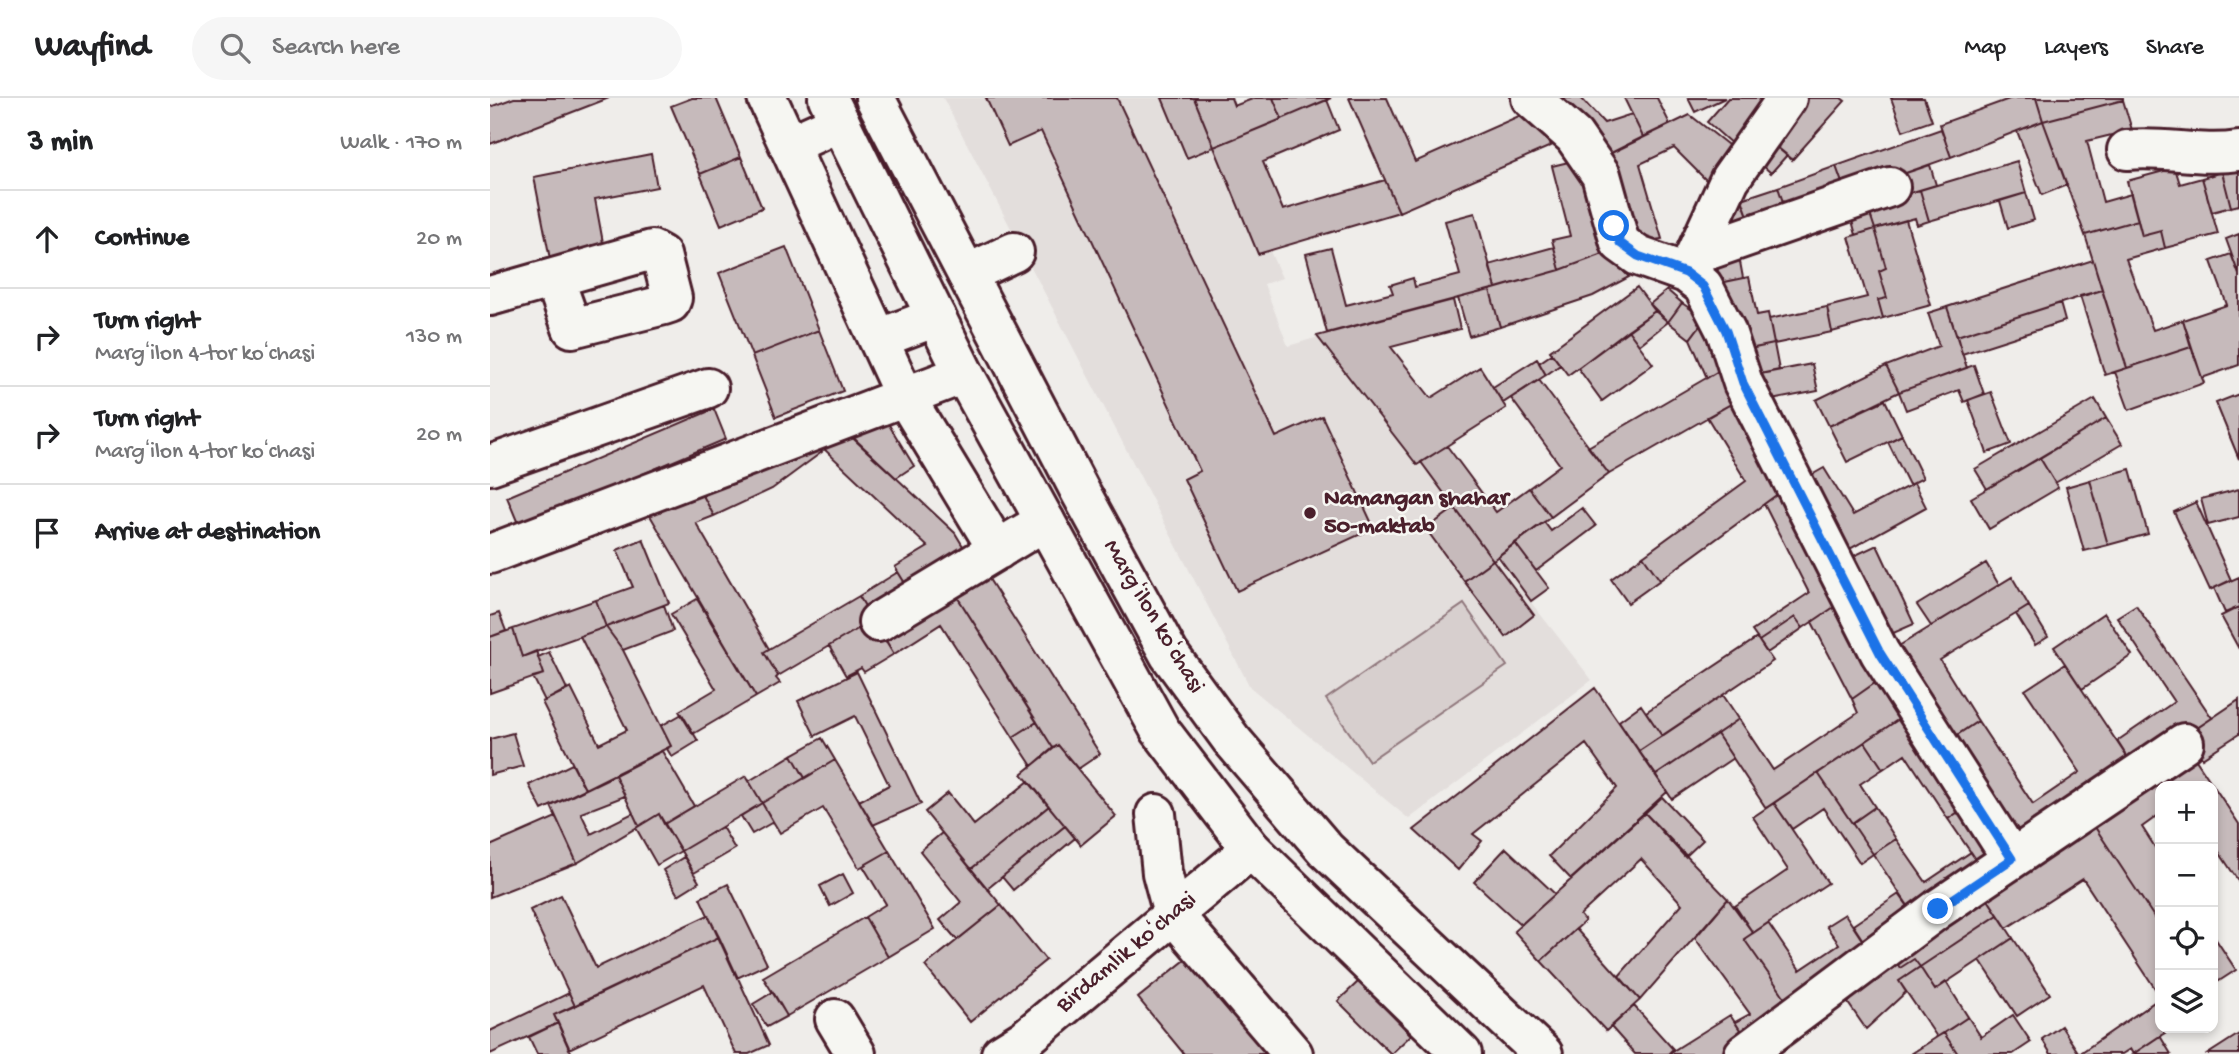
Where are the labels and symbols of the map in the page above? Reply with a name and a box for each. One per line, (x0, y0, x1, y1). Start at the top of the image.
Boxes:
route start (1598, 210, 1629, 241)
place label: Namangan shahar 50-maktab (1324, 485, 1511, 542)
marker: Namangan shahar 50-maktab (1302, 505, 1318, 521)
street label: Margʻilon koʻchasi (1096, 535, 1210, 699)
street label: Birdamlik koʻchasi (1050, 886, 1203, 1021)
route end (1922, 893, 1953, 924)

